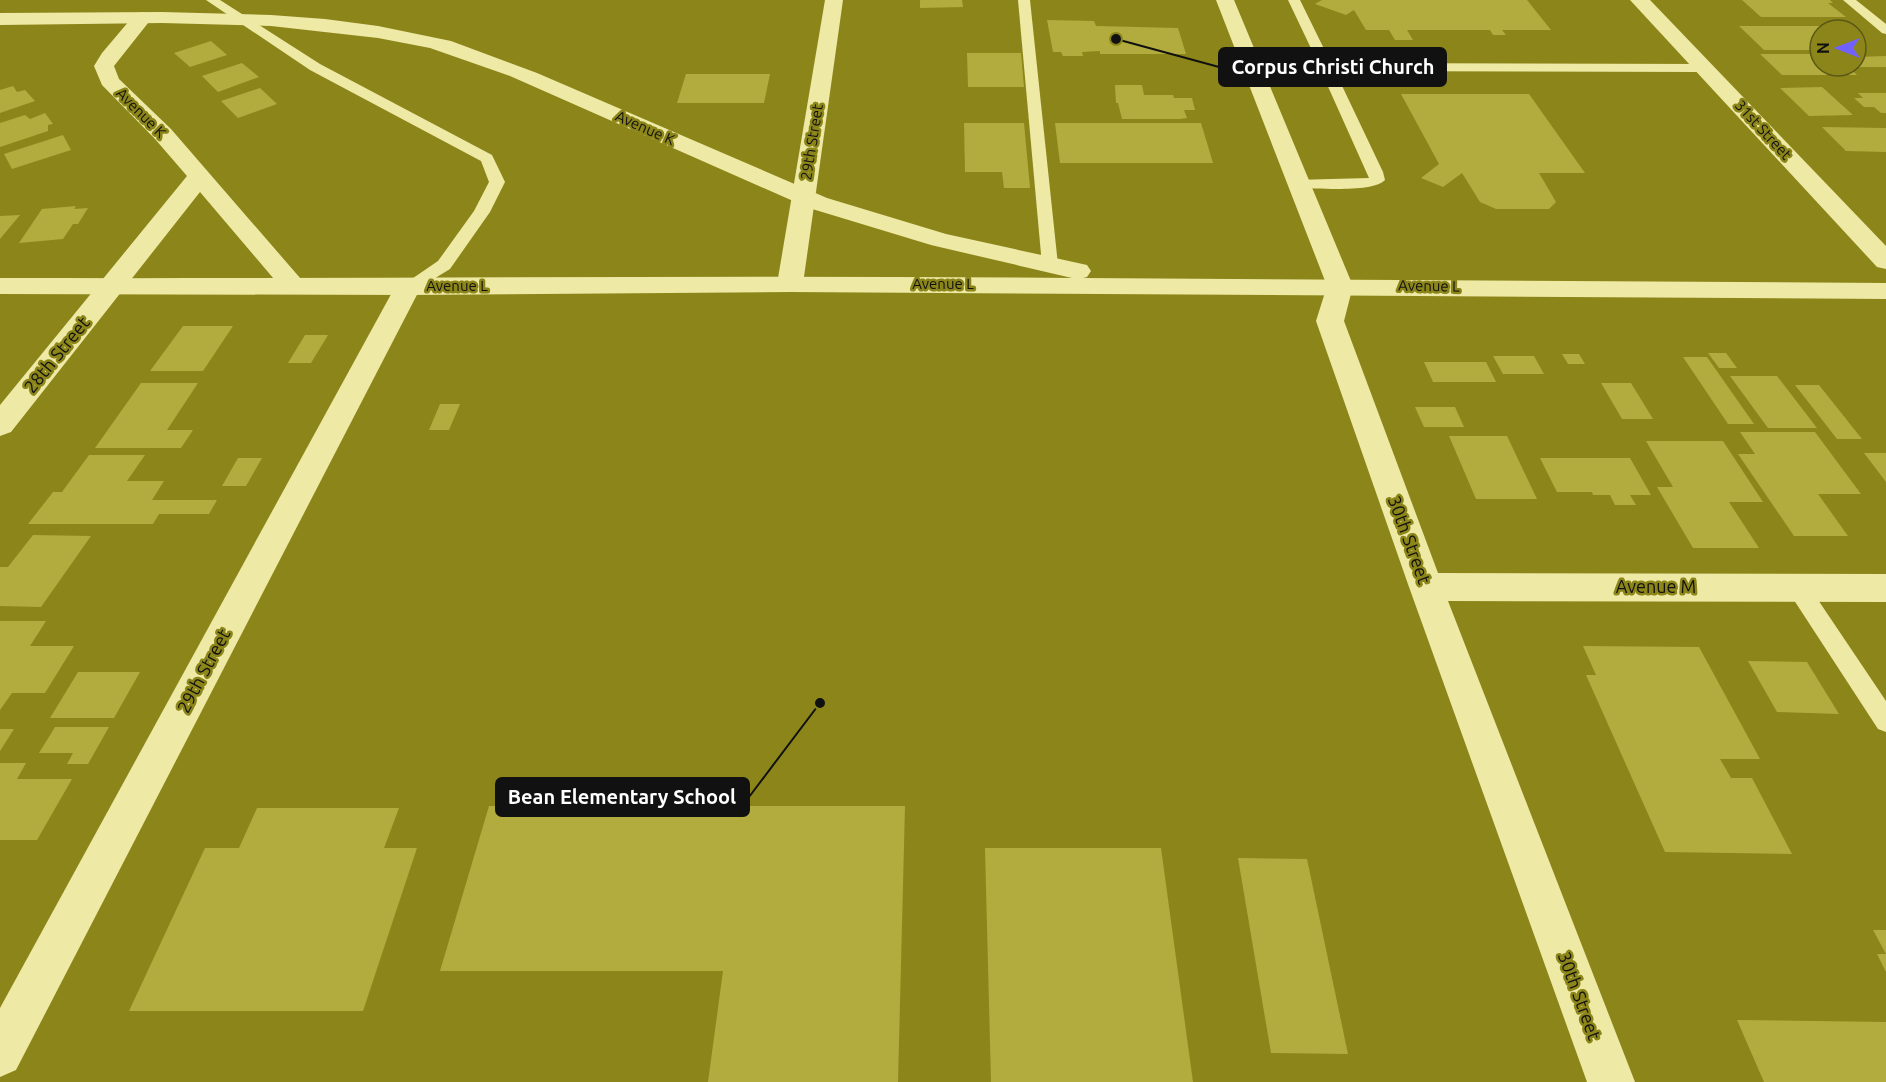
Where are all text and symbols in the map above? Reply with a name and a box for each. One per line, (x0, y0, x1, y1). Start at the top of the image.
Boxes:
north arrow (1808, 18, 1868, 78)
text: N (1814, 42, 1832, 54)
callout: Corpus Christi Church (1219, 48, 1446, 86)
text: Corpus Christi Church (1231, 55, 1435, 78)
street label: Avenue K (113, 84, 170, 141)
street label: 31st Street (1732, 97, 1795, 163)
street label: 29th Street (797, 103, 826, 181)
street label: Avenue K (613, 107, 677, 148)
street label: Avenue L (912, 275, 974, 292)
street label: Avenue L (1398, 276, 1460, 295)
street label: Avenue L (426, 277, 488, 294)
street label: 28th Street (19, 312, 93, 396)
street label: 30th Street (1385, 493, 1435, 586)
street label: Avenue M (1616, 576, 1696, 596)
street label: 29th Street (173, 625, 234, 716)
callout: Bean Elementary School (496, 778, 749, 816)
text: Bean Elementary School (508, 785, 736, 808)
street label: 30th Street (1555, 949, 1605, 1042)

